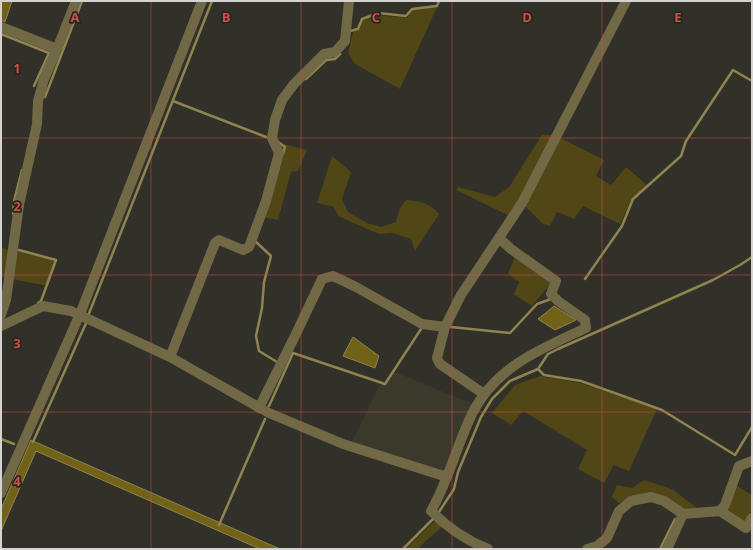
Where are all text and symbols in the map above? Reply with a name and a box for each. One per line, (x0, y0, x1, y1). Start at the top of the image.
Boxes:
text: A (71, 8, 80, 26)
text: B (222, 8, 231, 26)
text: C (372, 8, 380, 26)
text: D (522, 8, 532, 26)
text: E (674, 8, 682, 26)
text: 1 (13, 59, 21, 77)
text: 2 (13, 197, 21, 215)
text: 3 (13, 334, 21, 352)
text: 4 (13, 472, 21, 490)

